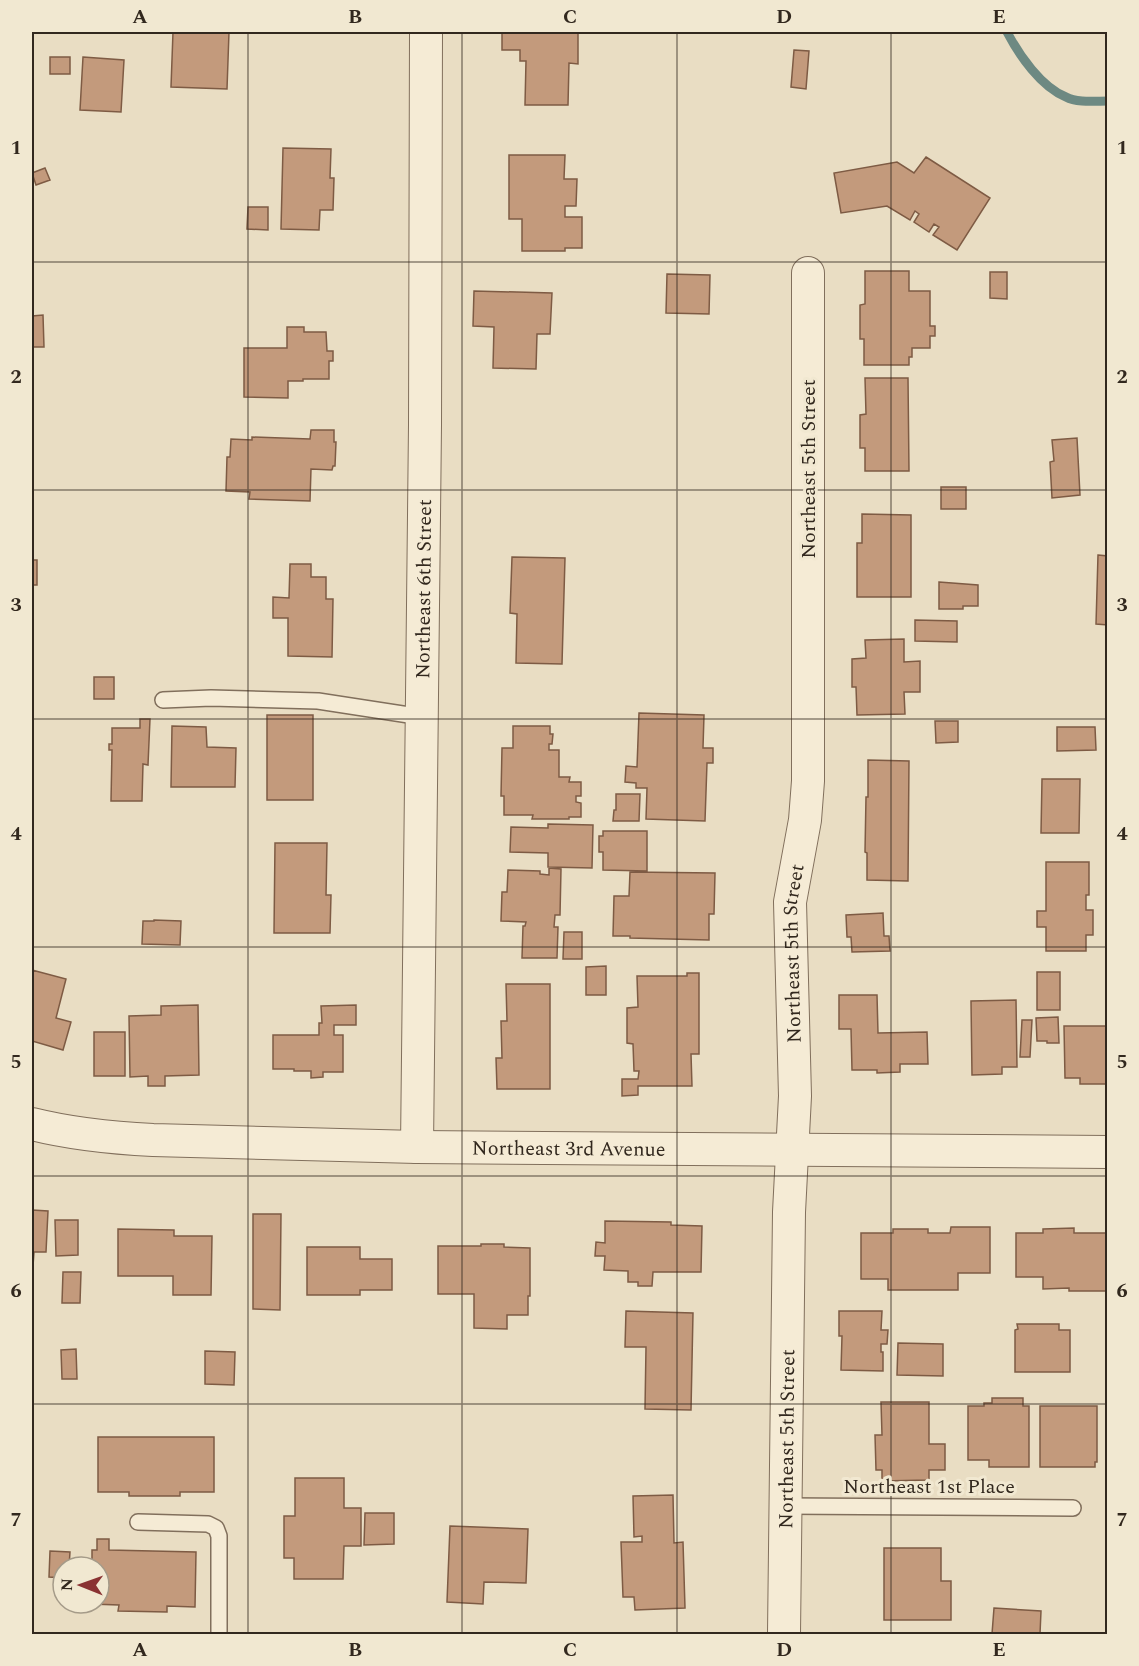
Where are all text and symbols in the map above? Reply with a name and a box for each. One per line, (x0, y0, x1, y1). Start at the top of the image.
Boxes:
text: A (132, 2, 148, 32)
text: B (348, 2, 362, 32)
text: C (563, 2, 577, 32)
text: D (776, 2, 792, 32)
text: E (992, 2, 1006, 32)
text: 1 (10, 133, 22, 163)
text: 1 (1116, 133, 1128, 163)
text: 2 (10, 362, 22, 392)
text: 2 (1116, 362, 1128, 392)
street label: Northeast 5th Street (794, 379, 824, 559)
street label: Northeast 6th Street (408, 499, 440, 679)
text: 3 (10, 590, 22, 620)
text: 3 (1116, 590, 1128, 620)
text: 4 (10, 819, 22, 849)
text: 4 (1116, 819, 1128, 849)
street label: Northeast 5th Street (776, 861, 813, 1043)
text: 5 (10, 1047, 22, 1077)
text: 5 (1116, 1047, 1128, 1077)
street label: Northeast 3rd Avenue (472, 1133, 666, 1165)
text: 6 (10, 1276, 22, 1306)
text: 6 (1116, 1276, 1128, 1306)
street label: Northeast 5th Street (771, 1349, 803, 1529)
street label: Northeast 1st Place (843, 1472, 1015, 1502)
text: 7 (10, 1505, 22, 1535)
text: 7 (1116, 1505, 1128, 1535)
north arrow (51, 1555, 111, 1615)
text: N (55, 1578, 79, 1591)
text: A (132, 1635, 148, 1665)
text: B (348, 1635, 362, 1665)
text: C (563, 1635, 577, 1665)
text: D (776, 1635, 792, 1665)
text: E (992, 1635, 1006, 1665)

